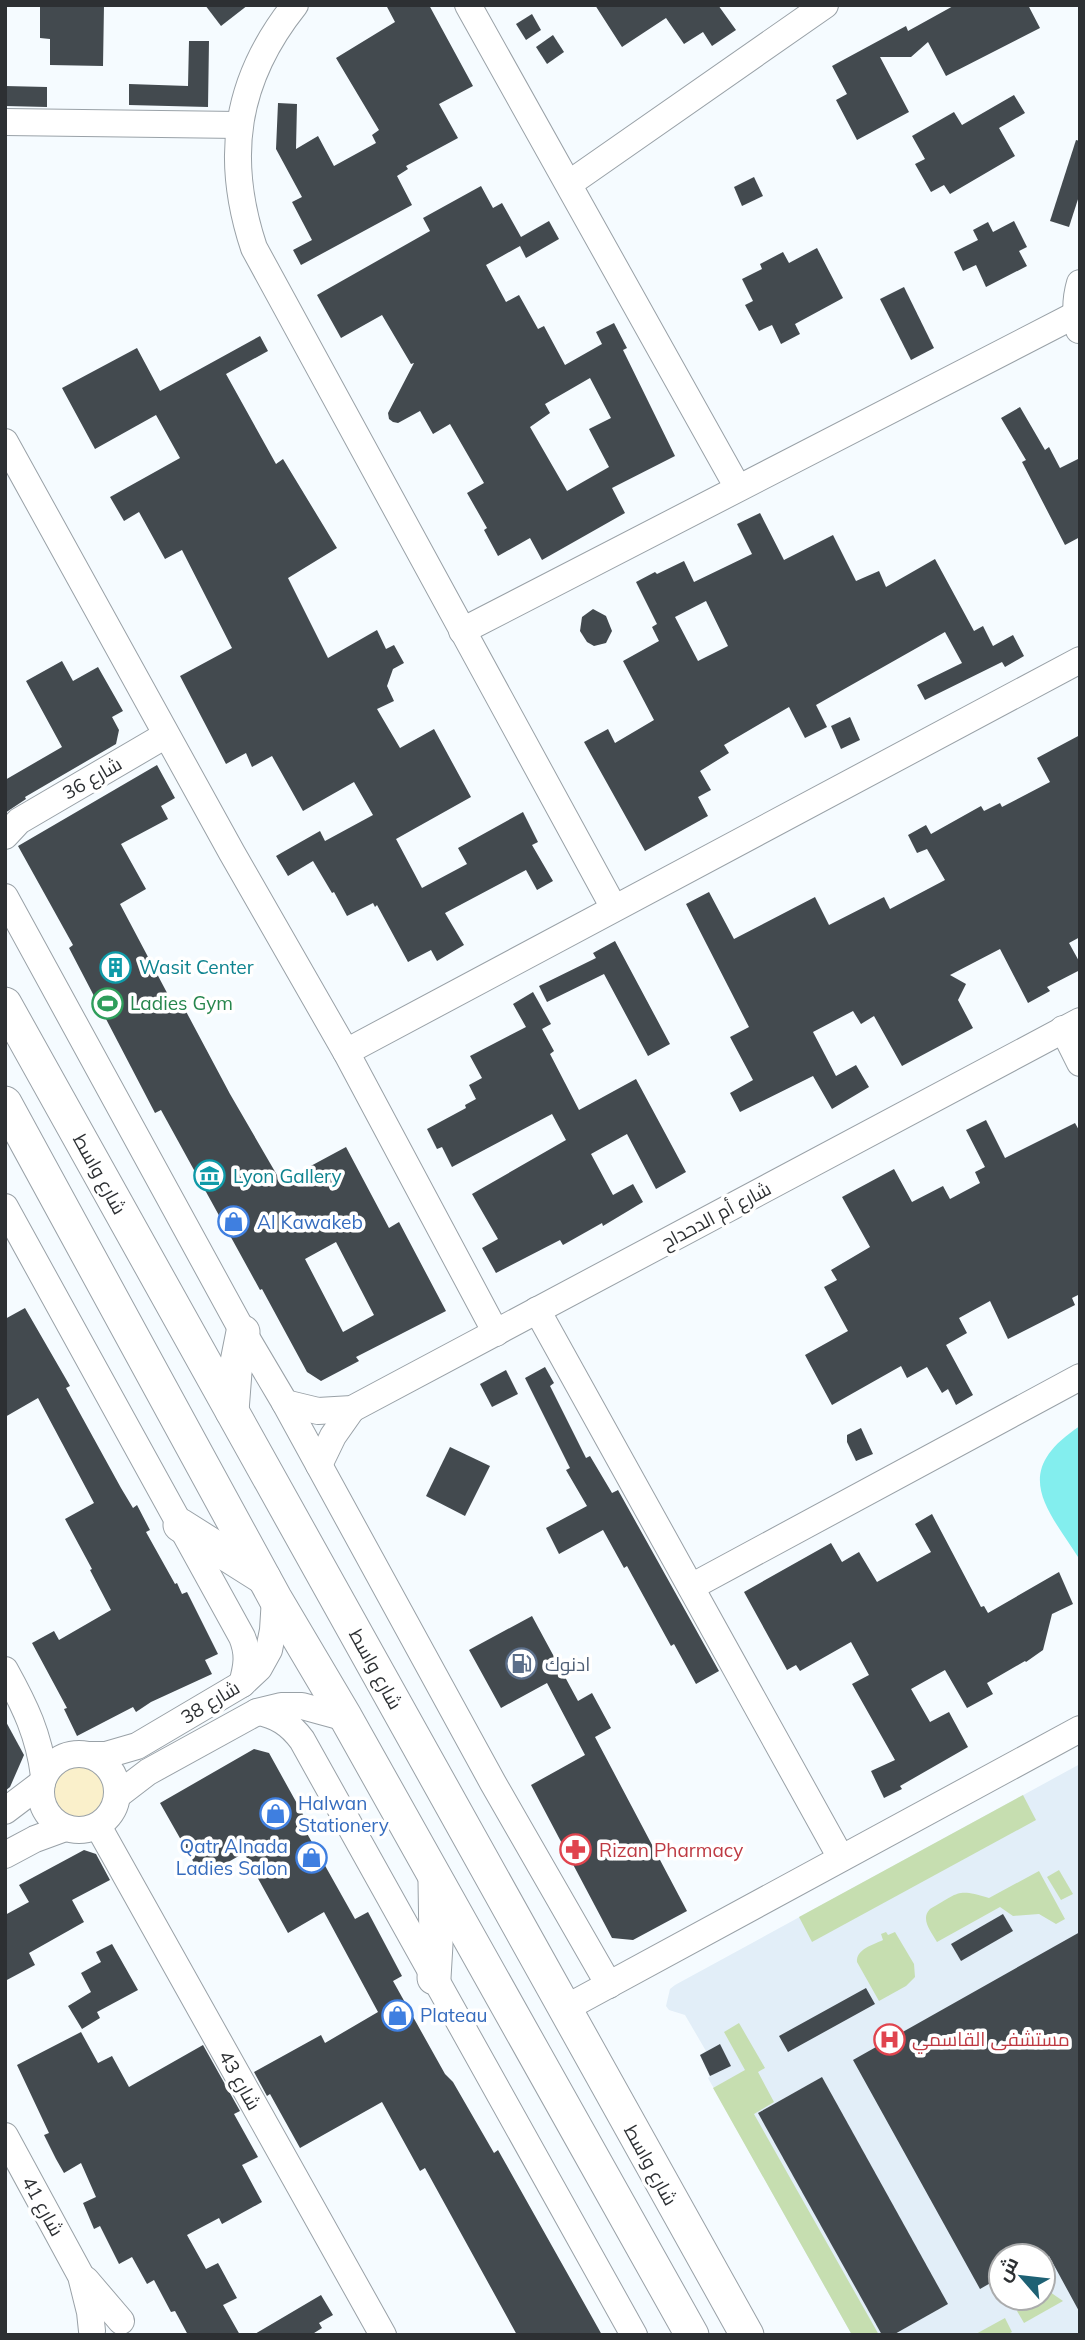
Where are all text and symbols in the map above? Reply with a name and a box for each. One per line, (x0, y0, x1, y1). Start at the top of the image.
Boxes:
street label: شارع 36 (58, 751, 127, 806)
building icon: Wasit Center (99, 950, 133, 984)
place label: Wasit Center (139, 955, 254, 979)
sports icon: Ladies Gym (90, 986, 124, 1020)
place label: Ladies Gym (130, 991, 233, 1015)
street label: شارع واسط (66, 1130, 132, 1219)
museum icon: Lyon Gallery (193, 1159, 227, 1193)
place label: Lyon Gallery (233, 1164, 342, 1188)
street label: شارع أم الدحداح (657, 1176, 776, 1256)
shop icon: Al Kawakeb (217, 1205, 251, 1239)
place label: Al Kawakeb (257, 1210, 363, 1234)
street label: شارع واسط (342, 1625, 408, 1714)
fuel station icon: ادنوك (505, 1647, 539, 1681)
place label: ادنوك (545, 1652, 590, 1676)
street label: شارع 38 (176, 1675, 245, 1731)
place label: Halwan Stationery (298, 1791, 389, 1837)
shop icon: Halwan Stationery (258, 1797, 292, 1831)
pharmacy icon: Rizan Pharmacy (559, 1833, 593, 1867)
place label: Qatr Alnada Ladies Salon (176, 1834, 288, 1880)
place label: Rizan Pharmacy (599, 1838, 743, 1862)
shop icon: Qatr Alnada Ladies Salon (294, 1840, 328, 1874)
shop icon: Plateau (380, 1998, 414, 2032)
place label: Plateau (420, 2003, 488, 2027)
hospital icon: مستشفى القاسمي (872, 2022, 906, 2056)
place label: مستشفى القاسمي (912, 2027, 1070, 2054)
street label: شارع 43 (212, 2046, 266, 2115)
street label: شارع واسط (617, 2121, 683, 2210)
street label: شارع 41 (15, 2172, 69, 2241)
north arrow (987, 2242, 1057, 2312)
text: ش (991, 2253, 1023, 2285)

